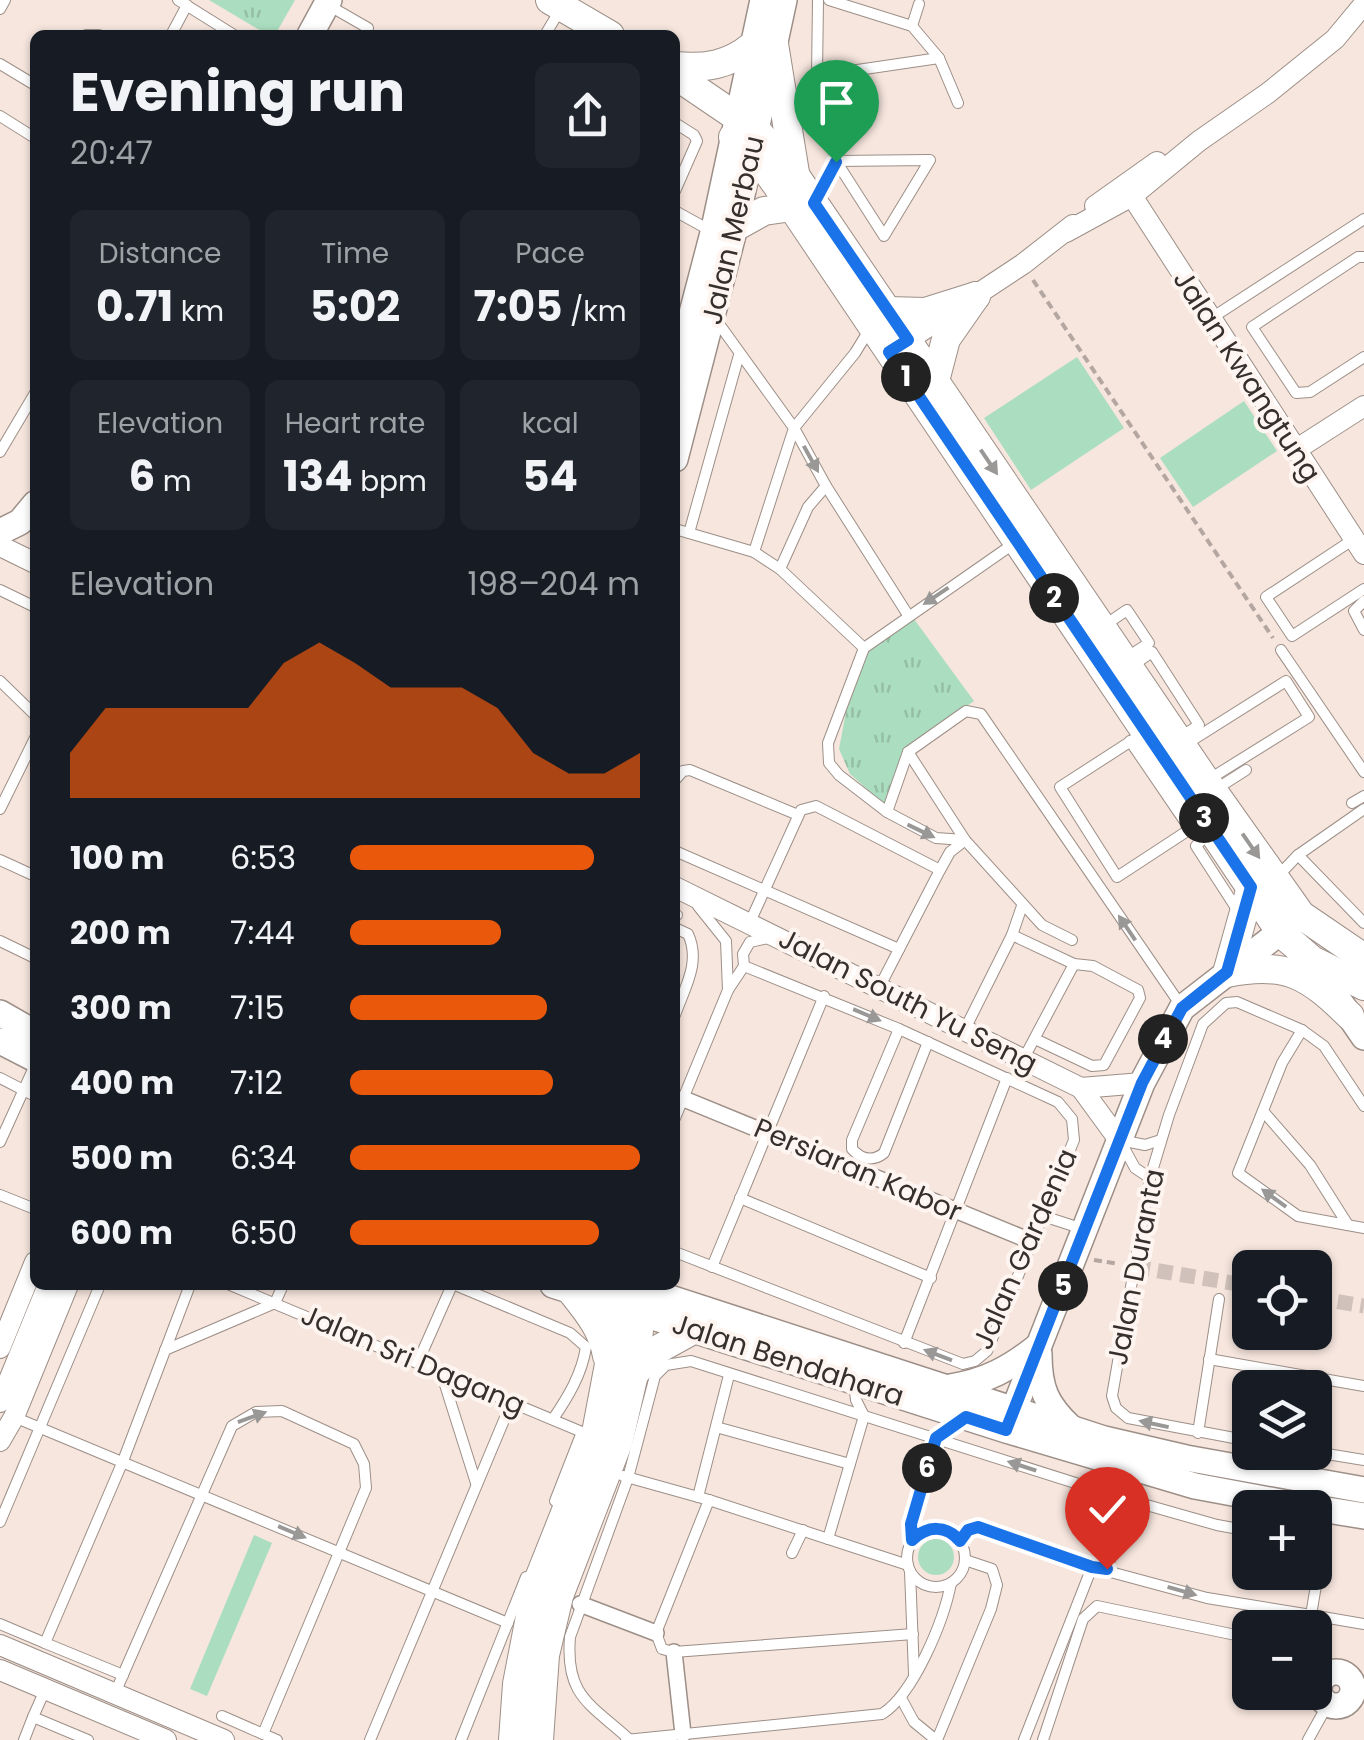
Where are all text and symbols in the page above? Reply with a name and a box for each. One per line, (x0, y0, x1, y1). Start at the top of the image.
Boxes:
text: Evening run (70, 53, 405, 130)
pin (794, 60, 879, 163)
button: share (535, 63, 640, 168)
icon: arrive (809, 75, 864, 130)
text: 20:47 (70, 130, 153, 175)
street label: Jalan Merbau (692, 132, 774, 328)
text: Distance (99, 234, 221, 273)
text: Time (321, 234, 389, 273)
text: Pace (515, 234, 585, 273)
street label: Jalan Kwangtung (1164, 262, 1330, 490)
text: 0.71 (96, 277, 173, 336)
text: 5:02 (310, 277, 400, 336)
text: 7:05 (473, 277, 563, 336)
text: km (173, 292, 224, 331)
text: /km (563, 292, 627, 331)
pin: 1 (881, 352, 931, 402)
text: 1 (901, 357, 911, 396)
text: Elevation (97, 404, 223, 443)
text: Heart rate (285, 404, 425, 443)
text: kcal (521, 404, 579, 443)
one-way arrow (802, 445, 820, 473)
text: 6 (128, 447, 155, 506)
text: 134 (283, 447, 353, 506)
text: 54 (522, 447, 578, 506)
one-way arrow (979, 448, 998, 475)
text: m (155, 462, 192, 501)
text: bpm (353, 462, 427, 501)
text: Elevation (70, 561, 214, 606)
text: 198–204 m (468, 561, 640, 606)
pin: 2 (1029, 573, 1079, 623)
text: 2 (1046, 578, 1062, 617)
one-way arrow (922, 586, 949, 605)
pin: 3 (1179, 793, 1229, 843)
text: 3 (1196, 798, 1212, 837)
one-way arrow (906, 822, 935, 839)
one-way arrow (1241, 833, 1261, 859)
text: 100 m (70, 835, 164, 880)
text: 6:53 (230, 835, 296, 880)
text: 200 m (70, 910, 171, 955)
text: 7:44 (230, 910, 295, 955)
one-way arrow (1118, 914, 1137, 941)
street label: Jalan South Yu Seng (772, 919, 1044, 1083)
text: 300 m (70, 985, 172, 1030)
text: 7:15 (230, 985, 285, 1030)
one-way arrow (852, 1007, 882, 1023)
pin: 4 (1138, 1014, 1188, 1064)
text: 4 (1154, 1019, 1172, 1058)
text: 400 m (70, 1060, 174, 1105)
text: 7:12 (230, 1060, 283, 1105)
street label: Persiaran Kabor (748, 1109, 968, 1231)
text: 500 m (70, 1135, 173, 1180)
text: 6:34 (230, 1135, 296, 1180)
street label: Jalan Gardenia (963, 1142, 1087, 1356)
street label: Jalan Duranta (1098, 1166, 1174, 1368)
one-way arrow (1261, 1189, 1287, 1208)
text: 600 m (70, 1210, 173, 1255)
text: 6:50 (230, 1210, 297, 1255)
map controls (1232, 1250, 1332, 1710)
button: locate (1232, 1250, 1332, 1350)
pin: 5 (1038, 1261, 1088, 1311)
text: 5 (1054, 1266, 1072, 1305)
street label: Jalan Sri Dagang (295, 1295, 531, 1425)
street label: Jalan Bendahara (667, 1304, 909, 1416)
one-way arrow (923, 1347, 953, 1362)
button: layers (1232, 1370, 1332, 1470)
one-way arrow (237, 1409, 267, 1424)
one-way arrow (1138, 1415, 1169, 1431)
pin: 6 (902, 1443, 952, 1493)
text: 6 (918, 1448, 936, 1487)
one-way arrow (1006, 1457, 1036, 1472)
pin (1065, 1467, 1150, 1570)
icon: check (1080, 1482, 1135, 1537)
button: + (1232, 1490, 1332, 1590)
one-way arrow (277, 1524, 307, 1540)
one-way arrow (1166, 1583, 1197, 1599)
button: − (1232, 1610, 1332, 1710)

